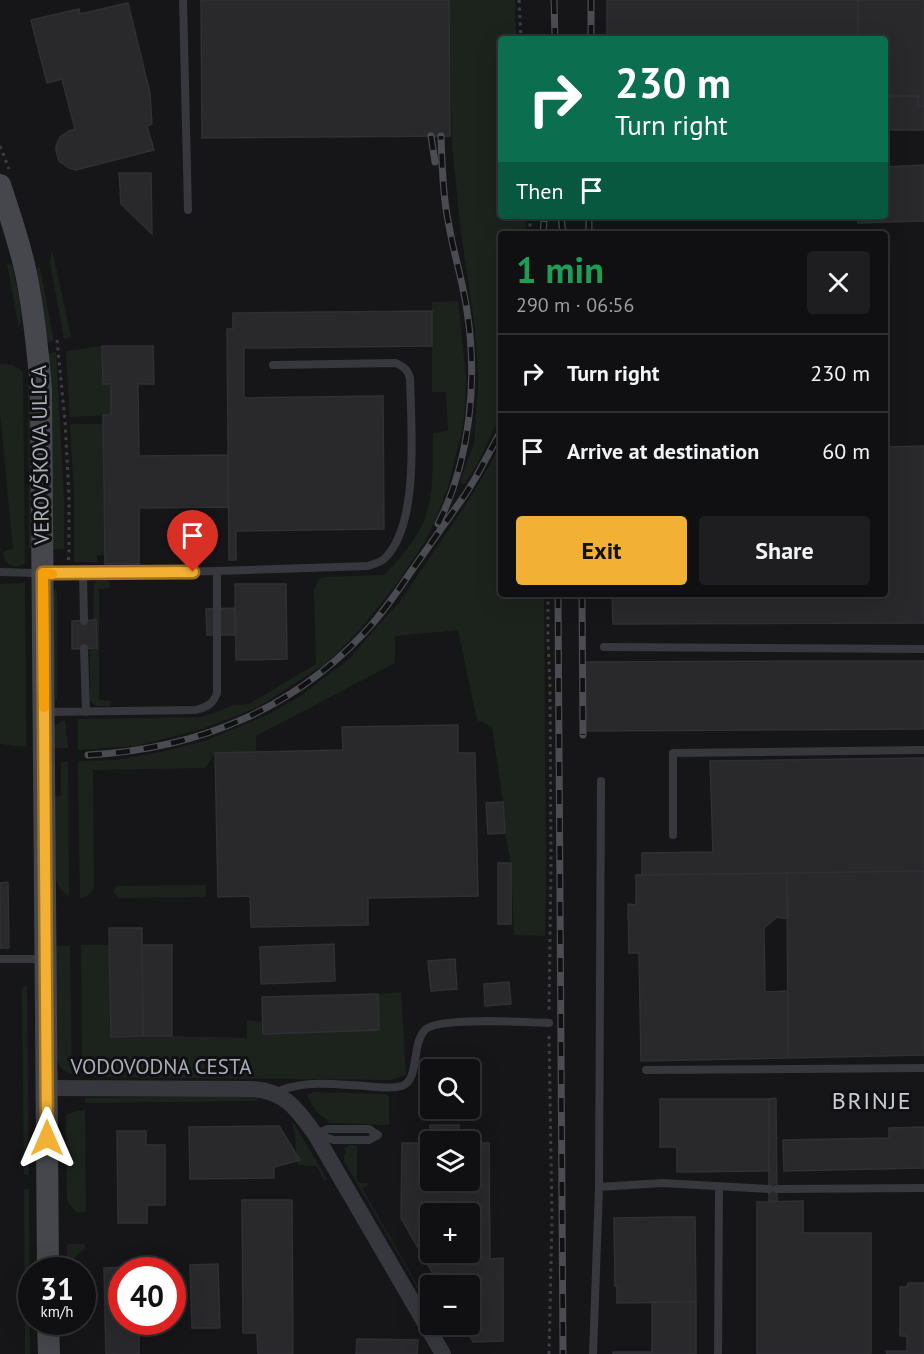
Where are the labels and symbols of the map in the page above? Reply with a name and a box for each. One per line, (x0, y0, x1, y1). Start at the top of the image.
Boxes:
street label: VEROVŠKOVA ULICA (25, 364, 55, 546)
pin (167, 510, 218, 572)
street label: VODOVODNA CESTA (70, 1053, 252, 1080)
district label: BRINJE (832, 1085, 912, 1116)
position arrow (15, 1106, 79, 1170)
speed limit sign: 40 (108, 1257, 186, 1335)

